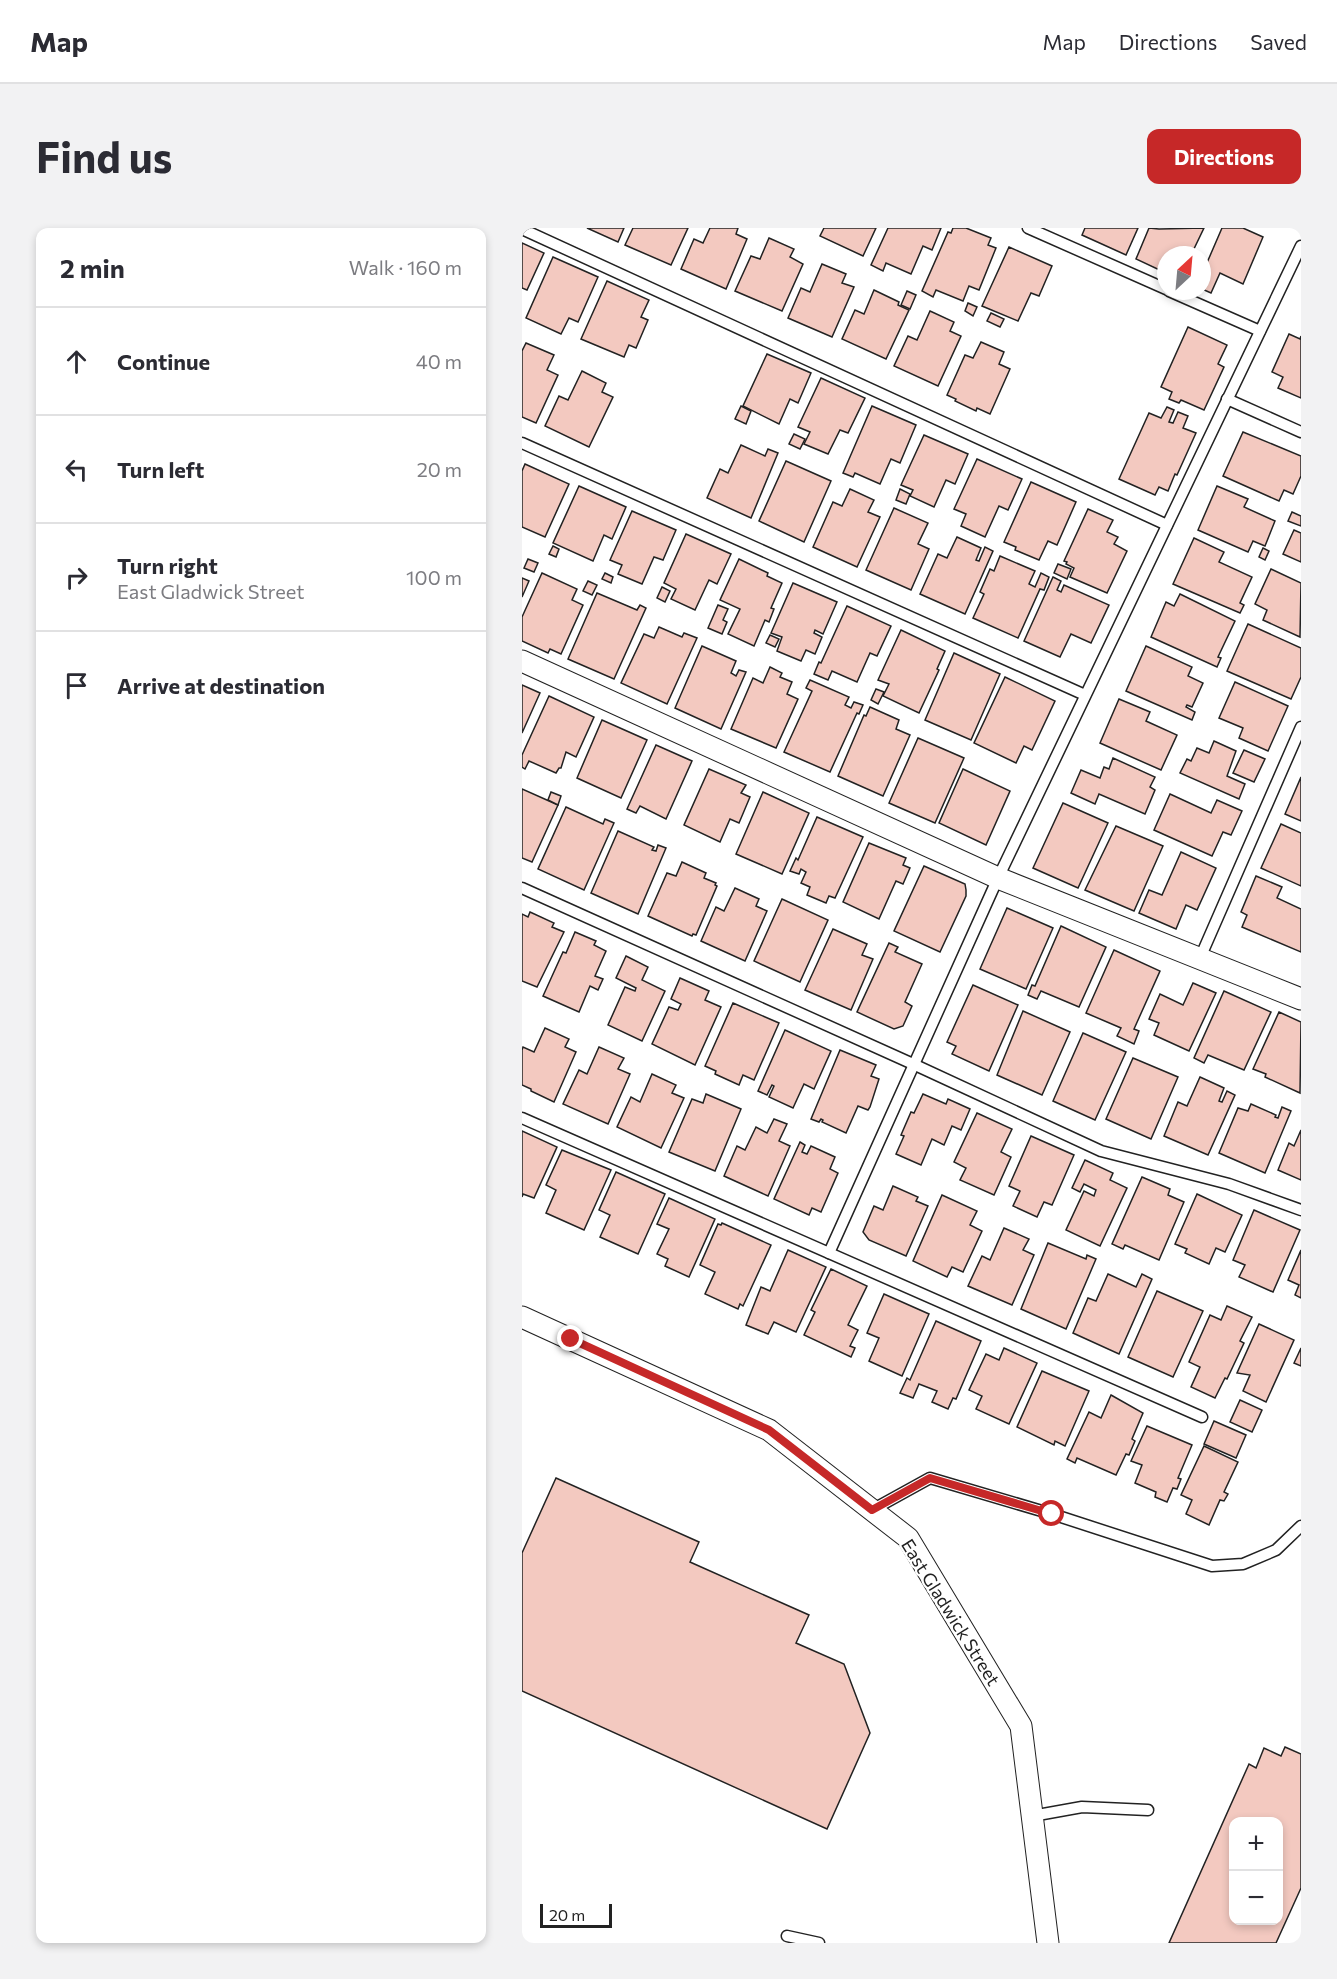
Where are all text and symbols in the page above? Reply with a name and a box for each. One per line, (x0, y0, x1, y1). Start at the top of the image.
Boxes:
text: Map (30, 24, 88, 58)
text: Map (1043, 29, 1086, 54)
text: Directions (1119, 29, 1217, 54)
text: Saved (1250, 29, 1307, 54)
button: Directions (1147, 129, 1301, 184)
text: Find us (36, 130, 172, 182)
north arrow (1157, 246, 1211, 300)
text: 2 min (60, 252, 125, 283)
text: Walk · 160 m (349, 255, 462, 279)
icon: ahead (60, 345, 93, 378)
text: Continue (117, 348, 210, 375)
text: 40 m (416, 349, 462, 373)
icon: left (60, 453, 93, 486)
text: Turn left (117, 456, 204, 483)
text: 20 m (417, 457, 462, 481)
text: Turn right (117, 552, 218, 579)
icon: right (60, 561, 93, 594)
text: 100 m (406, 565, 462, 589)
text: East Gladwick Street (117, 579, 304, 603)
icon: arrive (60, 669, 93, 702)
text: Arrive at destination (117, 672, 325, 699)
route end (557, 1325, 583, 1351)
route start (1038, 1500, 1064, 1526)
street label: East Gladwick Street (897, 1535, 1005, 1689)
map controls (1229, 1817, 1283, 1925)
button: + (1229, 1817, 1283, 1871)
button: − (1229, 1871, 1283, 1925)
scale bar (540, 1901, 612, 1928)
text: 20 m (549, 1905, 585, 1924)

